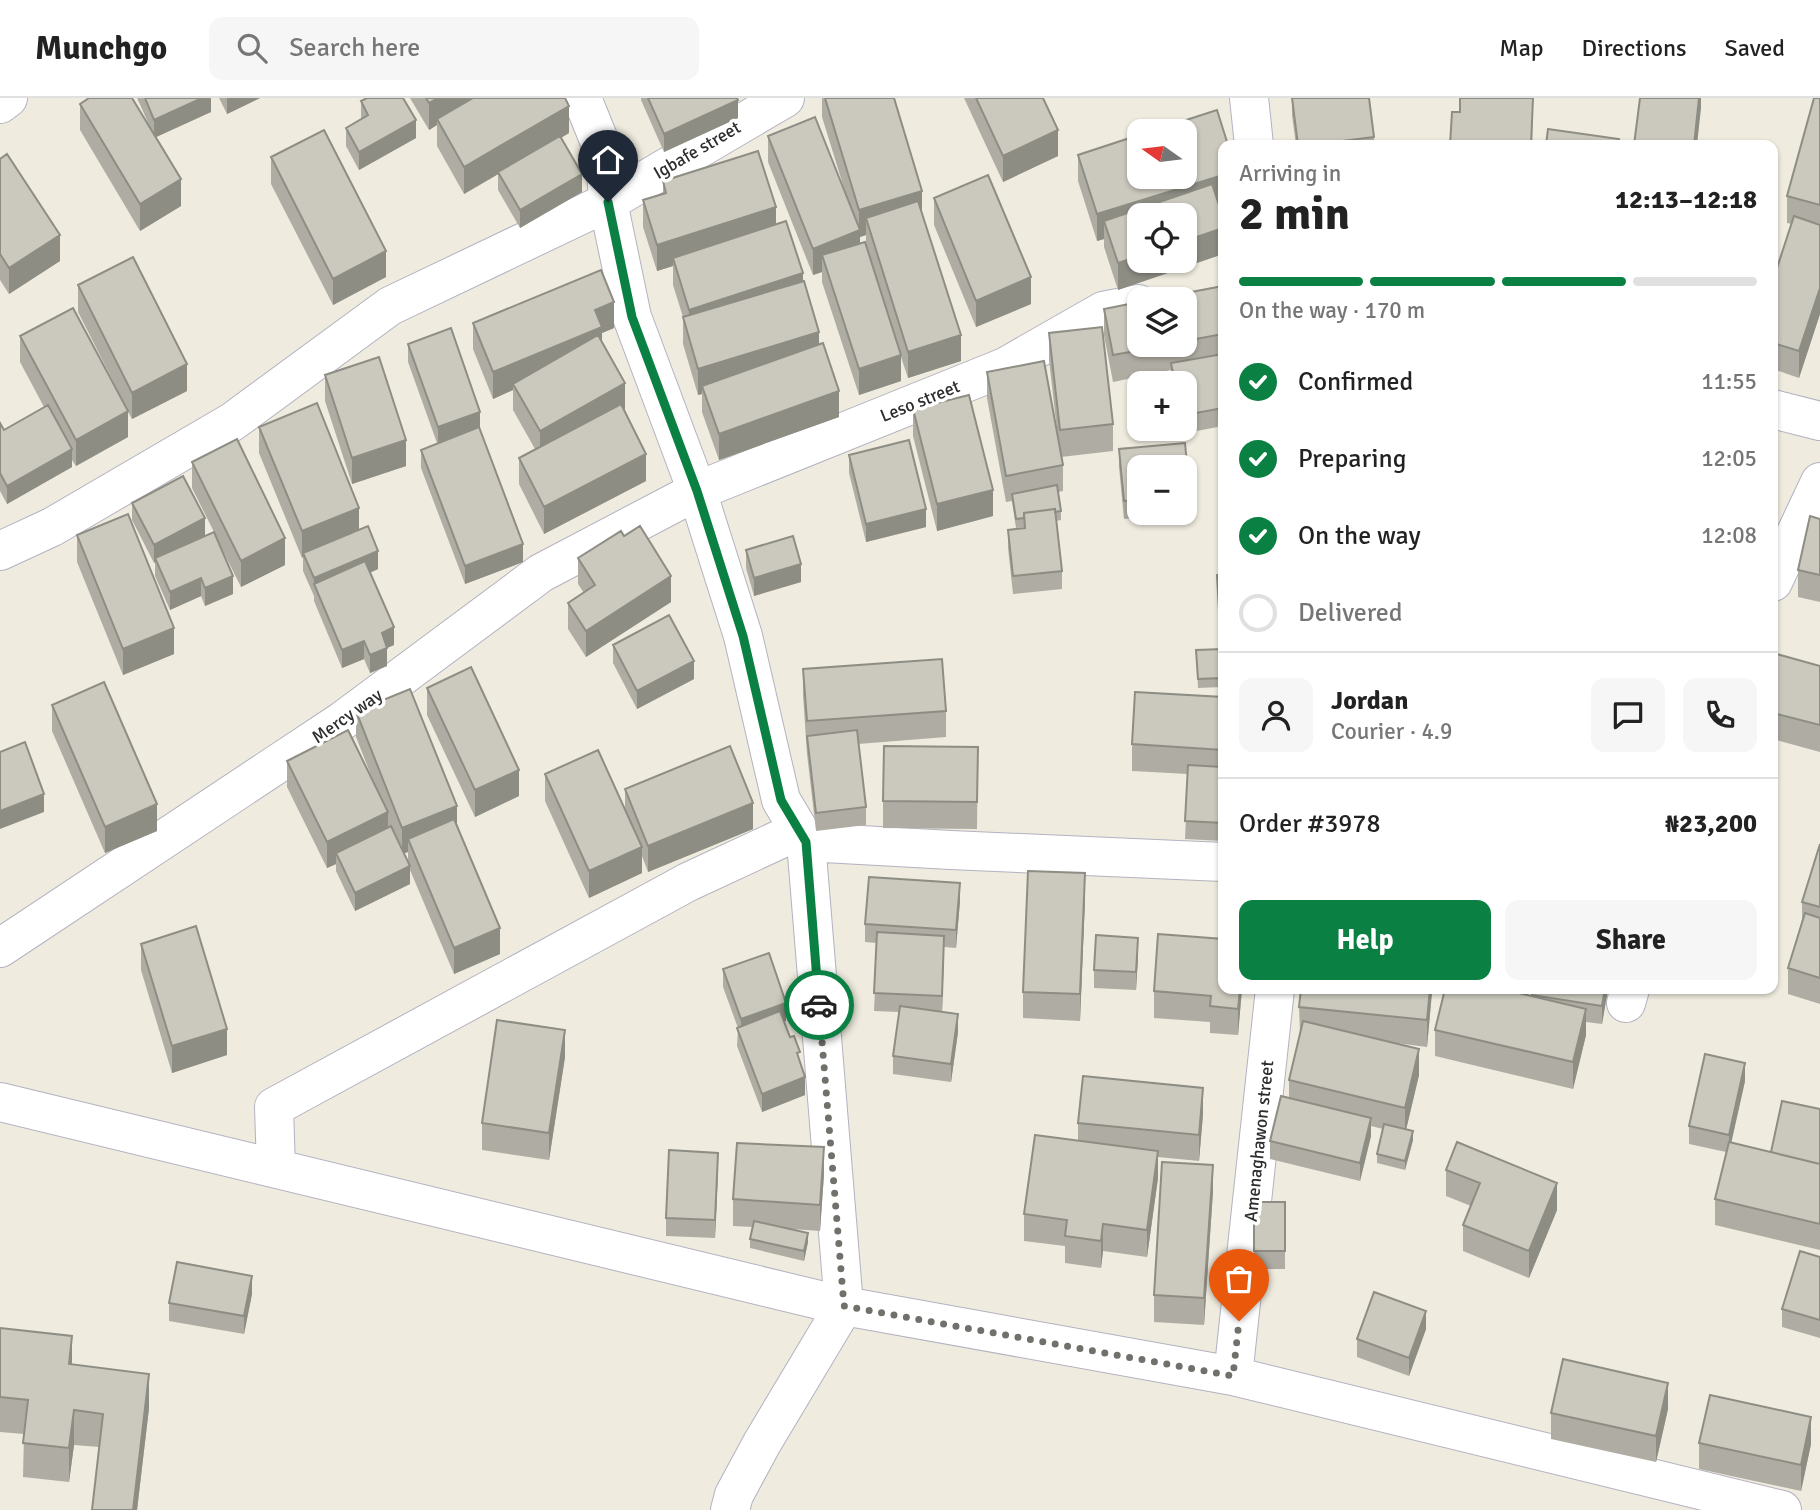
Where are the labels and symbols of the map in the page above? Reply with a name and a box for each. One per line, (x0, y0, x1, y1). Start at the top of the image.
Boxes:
street label: Igbafe street (649, 116, 745, 184)
north arrow (1127, 119, 1197, 189)
pin (578, 130, 638, 202)
street label: Leso street (877, 375, 963, 427)
street label: Mercy way (308, 683, 387, 748)
courier (784, 970, 854, 1040)
street label: Amenaghawon street (1240, 1059, 1278, 1223)
pin (1209, 1249, 1269, 1321)

